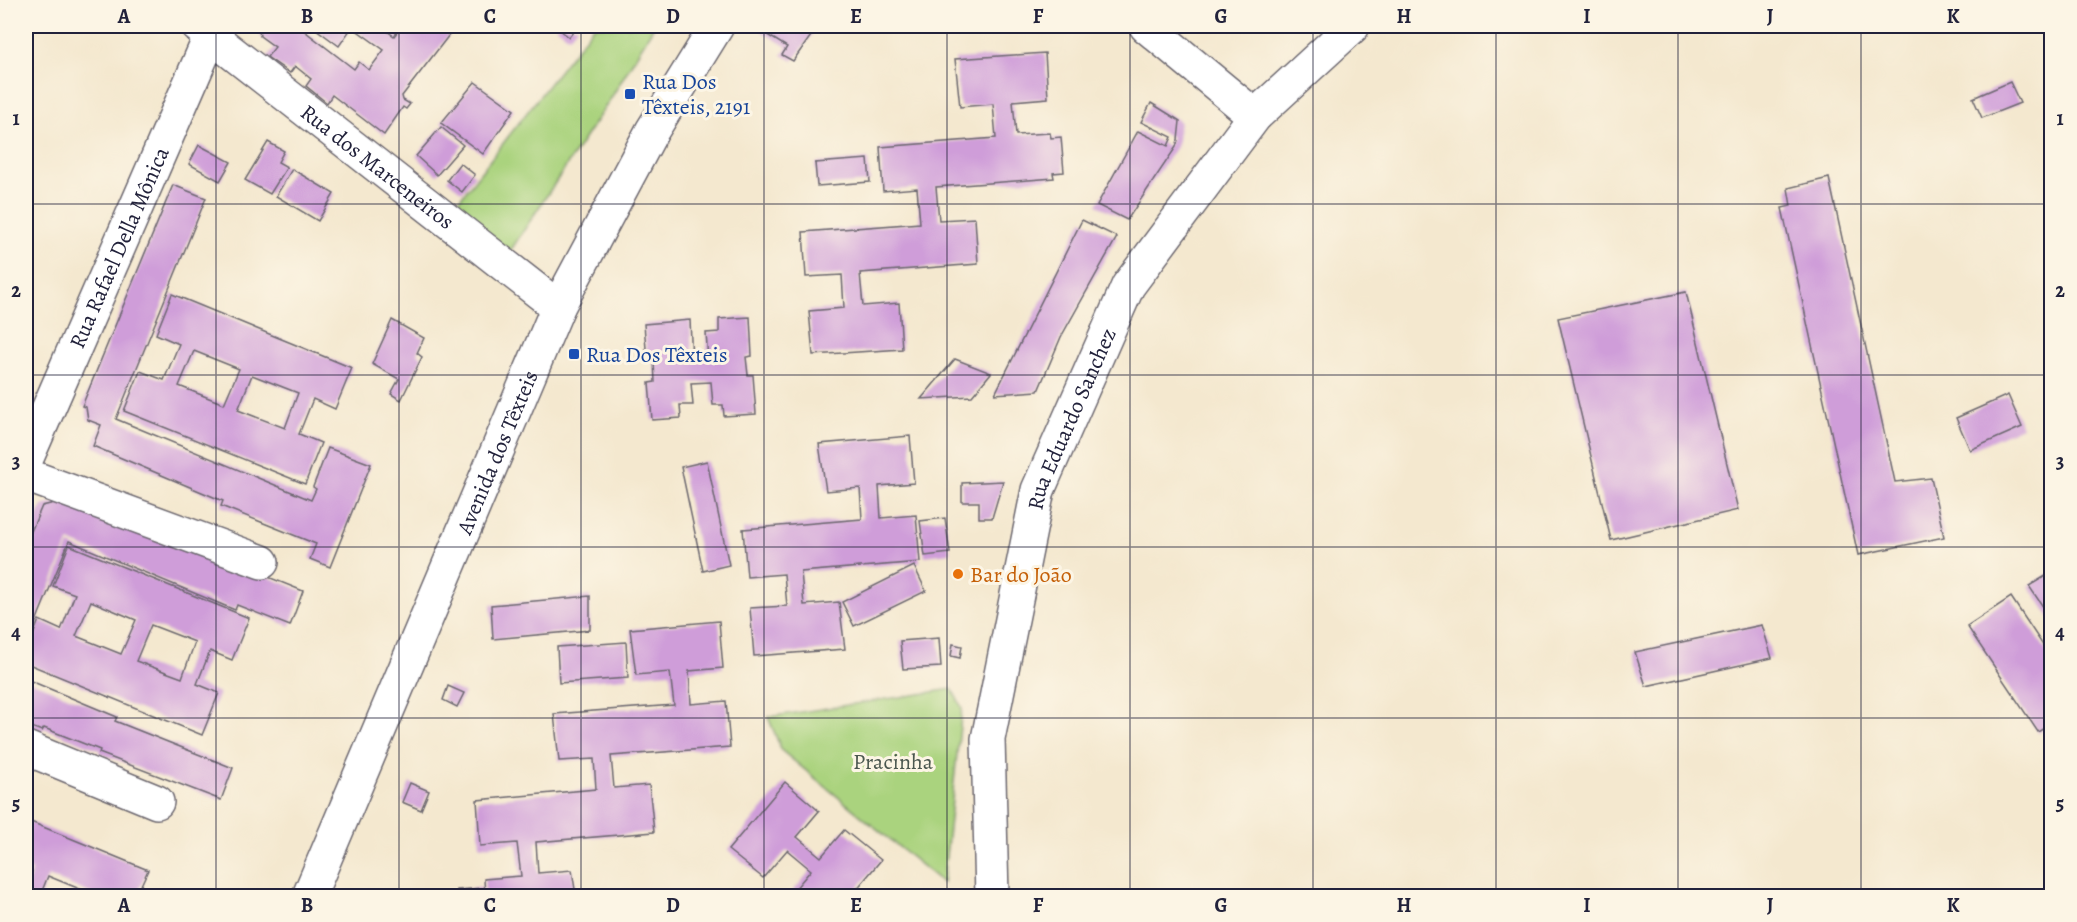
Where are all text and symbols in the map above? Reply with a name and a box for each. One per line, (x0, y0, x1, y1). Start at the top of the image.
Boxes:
text: A (117, 3, 131, 30)
text: B (301, 3, 313, 30)
text: C (484, 3, 496, 30)
text: D (666, 3, 680, 30)
text: E (850, 3, 862, 30)
text: F (1033, 3, 1044, 30)
text: G (1214, 3, 1228, 30)
text: H (1397, 3, 1412, 30)
text: I (1583, 3, 1591, 30)
text: J (1767, 3, 1774, 30)
text: K (1946, 3, 1960, 30)
place label: Rua Dos Têxteis, 2191 (642, 67, 750, 122)
marker: Rua Dos Têxteis, 2191 (623, 87, 637, 101)
street label: Rua dos Marceneiros (294, 98, 460, 237)
text: 1 (12, 105, 20, 132)
text: 1 (2056, 105, 2064, 132)
street label: Rua Rafael Della Mônica (62, 142, 177, 353)
text: 2 (11, 277, 21, 304)
text: 2 (2055, 277, 2065, 304)
street label: Rua Eduardo Sanchez (1020, 323, 1124, 513)
place label: Rua Dos Têxteis (586, 340, 728, 370)
marker: Rua Dos Têxteis (567, 347, 581, 361)
street label: Avenida dos Têxteis (449, 366, 546, 540)
text: 3 (12, 448, 20, 475)
text: 3 (2056, 448, 2064, 475)
place label: Bar do João (970, 560, 1072, 590)
marker: Bar do João (951, 567, 965, 581)
text: 4 (11, 619, 21, 646)
text: 4 (2055, 619, 2065, 646)
park label: Pracinha (853, 747, 934, 777)
text: 5 (12, 790, 20, 817)
text: 5 (2056, 790, 2064, 817)
text: A (117, 892, 131, 919)
text: B (301, 892, 313, 919)
text: C (484, 892, 496, 919)
text: D (666, 892, 680, 919)
text: E (850, 892, 862, 919)
text: F (1033, 892, 1044, 919)
text: G (1214, 892, 1228, 919)
text: H (1397, 892, 1412, 919)
text: I (1583, 892, 1591, 919)
text: J (1767, 892, 1774, 919)
text: K (1946, 892, 1960, 919)

